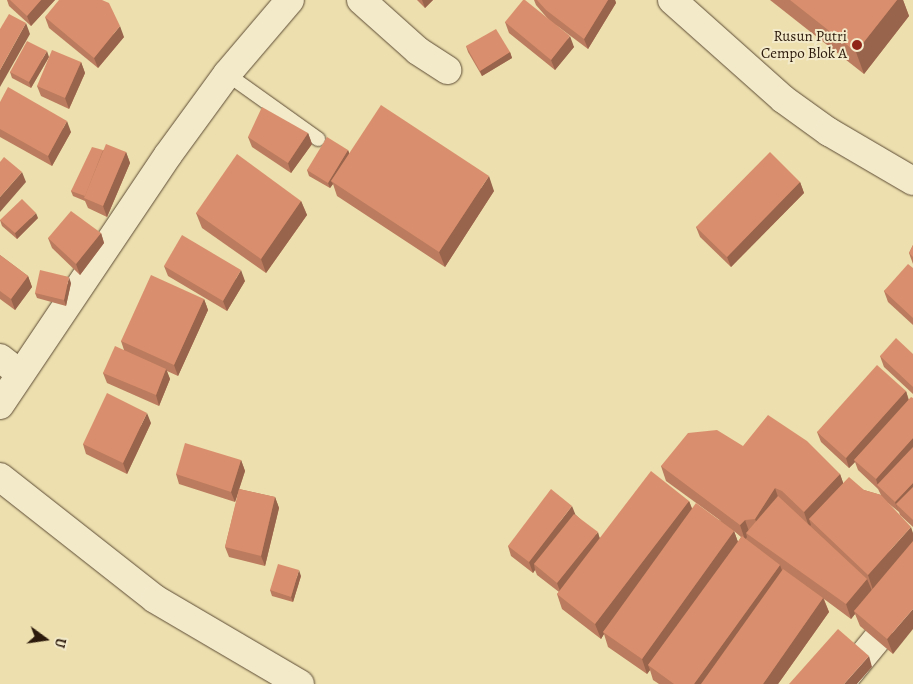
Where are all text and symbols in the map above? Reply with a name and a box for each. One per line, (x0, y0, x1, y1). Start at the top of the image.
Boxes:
place label: Rusun Putri Cempo Blok A (761, 27, 847, 62)
marker: Rusun Putri Cempo Blok A (851, 39, 863, 51)
north arrow (20, 614, 70, 664)
text: U (50, 636, 70, 650)

